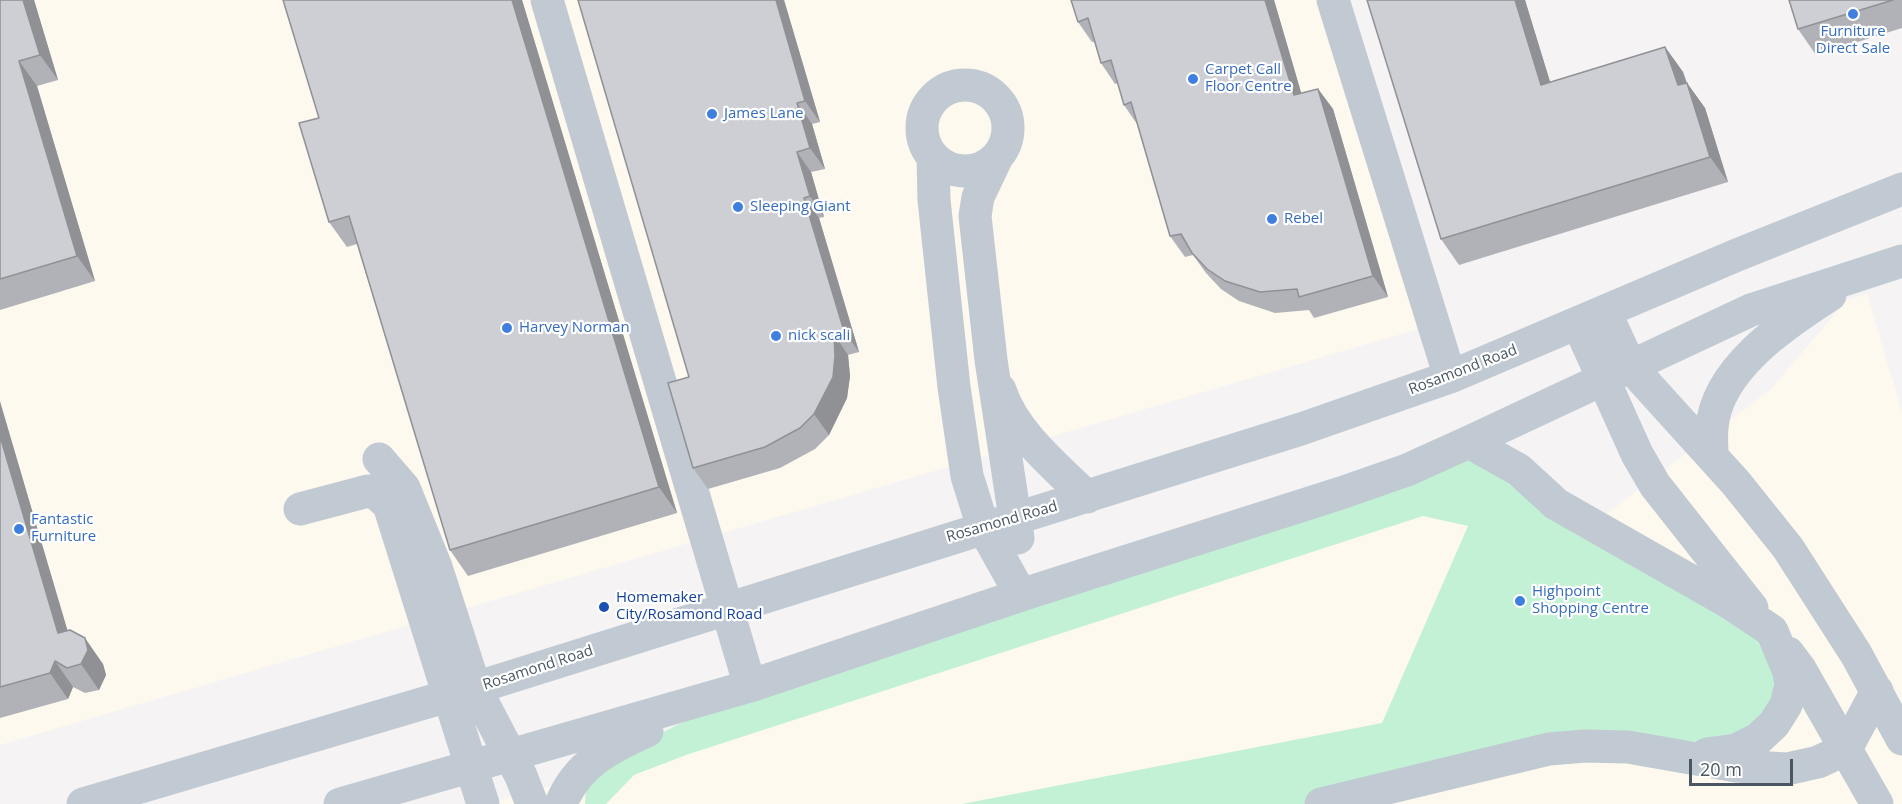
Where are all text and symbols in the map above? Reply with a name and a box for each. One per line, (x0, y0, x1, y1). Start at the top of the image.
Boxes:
marker: Furniture Direct Sale (1846, 7, 1860, 21)
place label: Furniture Direct Sale (1816, 23, 1890, 58)
place label: Carpet Call Floor Centre (1205, 61, 1292, 96)
marker: Carpet Call Floor Centre (1186, 72, 1200, 86)
place label: James Lane (724, 105, 804, 123)
marker: James Lane (705, 107, 719, 121)
place label: Sleeping Giant (750, 198, 851, 216)
marker: Sleeping Giant (731, 200, 745, 214)
place label: Rebel (1284, 210, 1323, 228)
marker: Rebel (1265, 212, 1279, 226)
place label: Harvey Norman (519, 319, 630, 337)
marker: Harvey Norman (500, 321, 514, 335)
place label: nick scali (788, 327, 850, 345)
marker: nick scali (769, 329, 783, 343)
street label: Rosamond Road (1406, 341, 1520, 399)
street label: Rosamond Road (944, 498, 1060, 546)
place label: Fantastic Furniture (31, 511, 96, 546)
marker: Fantastic Furniture (12, 522, 26, 536)
place label: Highpoint Shopping Centre (1532, 583, 1649, 618)
place label: Homemaker City/Rosamond Road (616, 589, 762, 624)
marker: Highpoint Shopping Centre (1513, 594, 1527, 608)
marker: Homemaker City/Rosamond Road (597, 600, 611, 614)
street label: Rosamond Road (481, 642, 595, 694)
scale bar (1692, 747, 1796, 785)
text: 20 m (1700, 757, 1742, 781)

